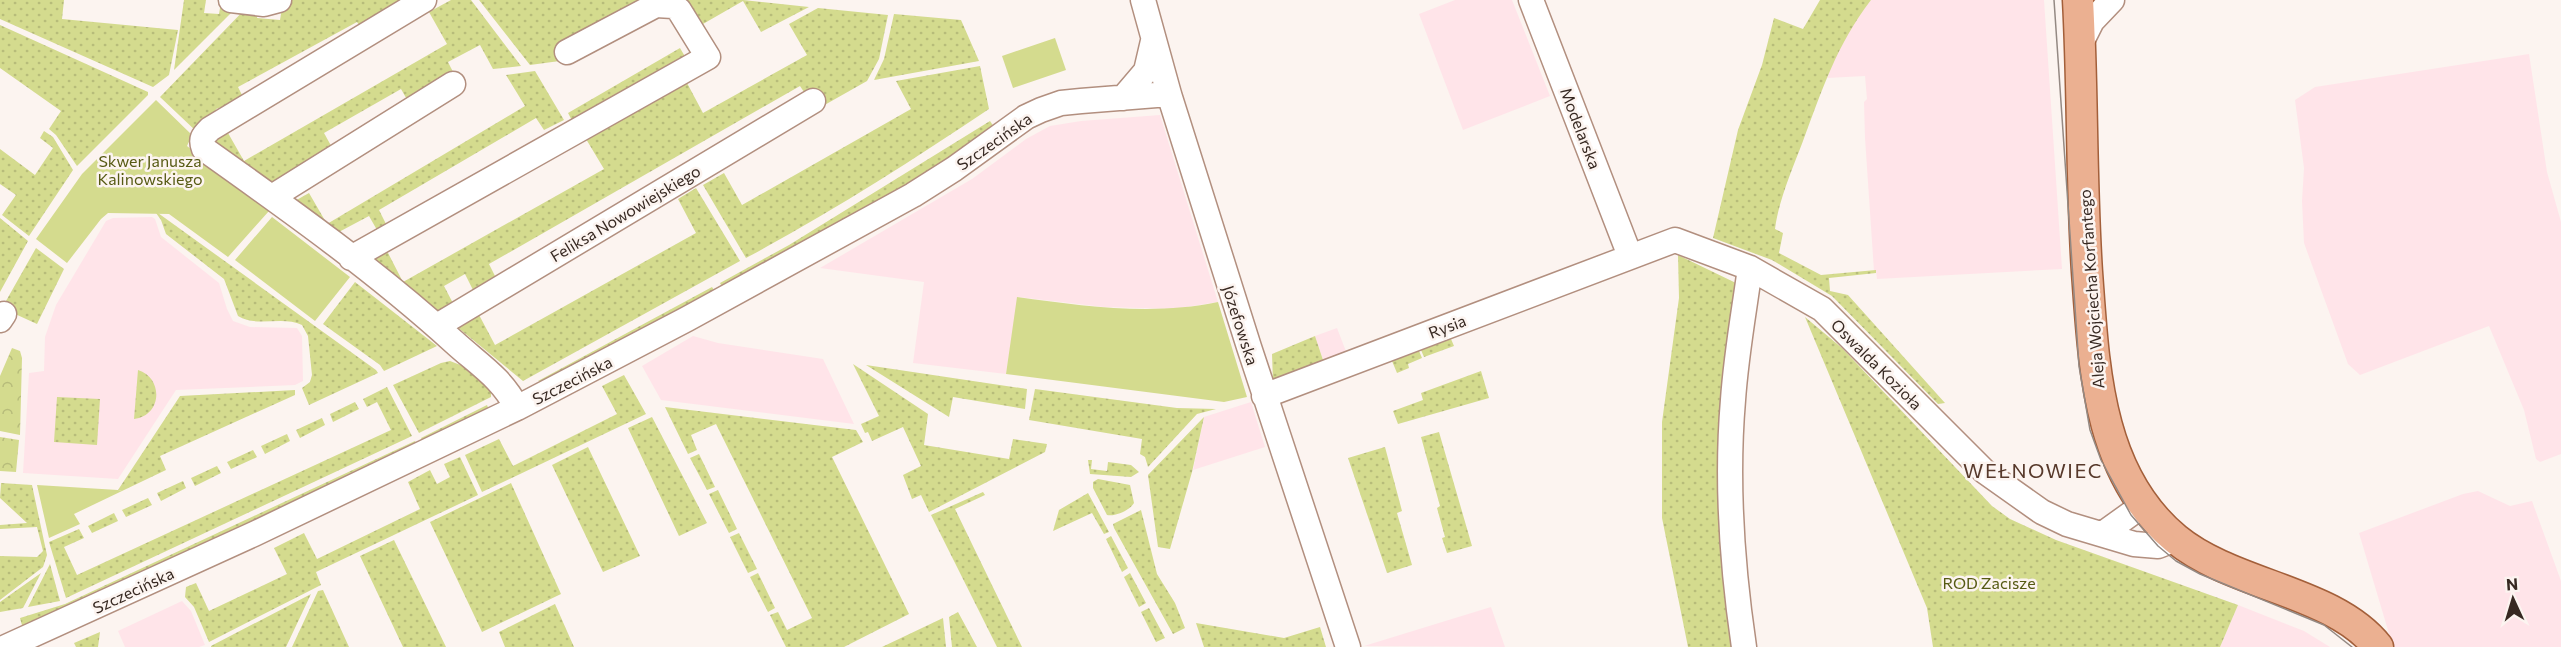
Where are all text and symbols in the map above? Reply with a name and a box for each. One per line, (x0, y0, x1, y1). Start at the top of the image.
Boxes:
street label: Modelarska (1557, 85, 1605, 171)
street label: Szczecińska (953, 108, 1035, 174)
park label: Skwer Janusza Kalinowskiego (97, 151, 203, 188)
street label: Feliksa Nowowiejskiego (546, 161, 704, 265)
street label: Aleja Wojciecha Korfantego (2075, 189, 2107, 389)
street label: Józefowska (1219, 283, 1263, 367)
street label: Rysia (1426, 310, 1468, 342)
street label: Oswalda Kozioła (1828, 315, 1926, 413)
street label: Szczecińska (529, 352, 615, 408)
district label: WEŁNOWIEC (1963, 458, 2103, 482)
street label: Szczecińska (90, 563, 176, 617)
north arrow (2483, 569, 2543, 629)
park label: ROD Zacisze (1942, 573, 2036, 592)
text: N (2505, 574, 2519, 593)

